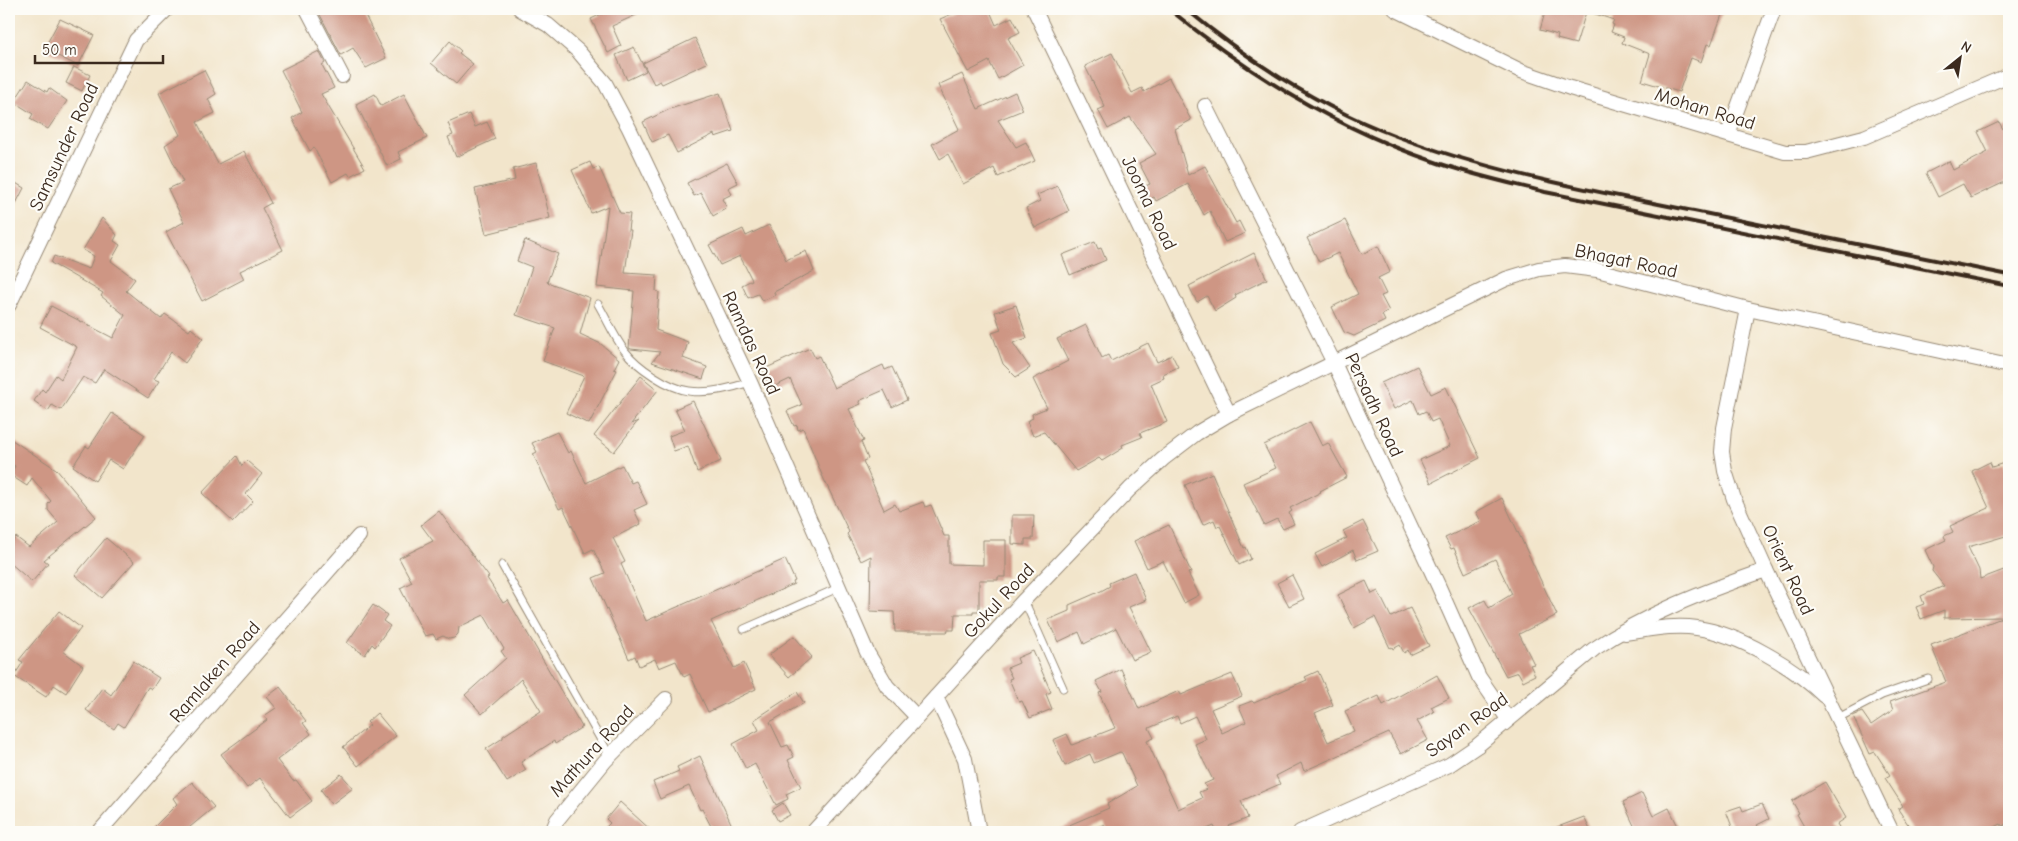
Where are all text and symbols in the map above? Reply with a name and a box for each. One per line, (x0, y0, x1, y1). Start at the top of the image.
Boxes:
scale bar (35, 32, 162, 64)
north arrow (1936, 32, 1986, 82)
text: N (1958, 38, 1974, 57)
text: 50 m (42, 41, 77, 59)
street label: Samsunder Road (25, 80, 103, 214)
street label: Mohan Road (1652, 83, 1758, 135)
street label: Jooma Road (1117, 152, 1181, 254)
street label: Bhagat Road (1573, 239, 1679, 283)
street label: Ramdas Road (717, 288, 785, 398)
street label: Persadh Road (1340, 350, 1408, 460)
street label: Orient Road (1758, 521, 1818, 619)
street label: Gokul Road (959, 559, 1039, 643)
street label: Ramlaken Road (165, 617, 265, 727)
street label: Sayan Road (1422, 688, 1512, 762)
street label: Mathura Road (545, 701, 639, 801)

